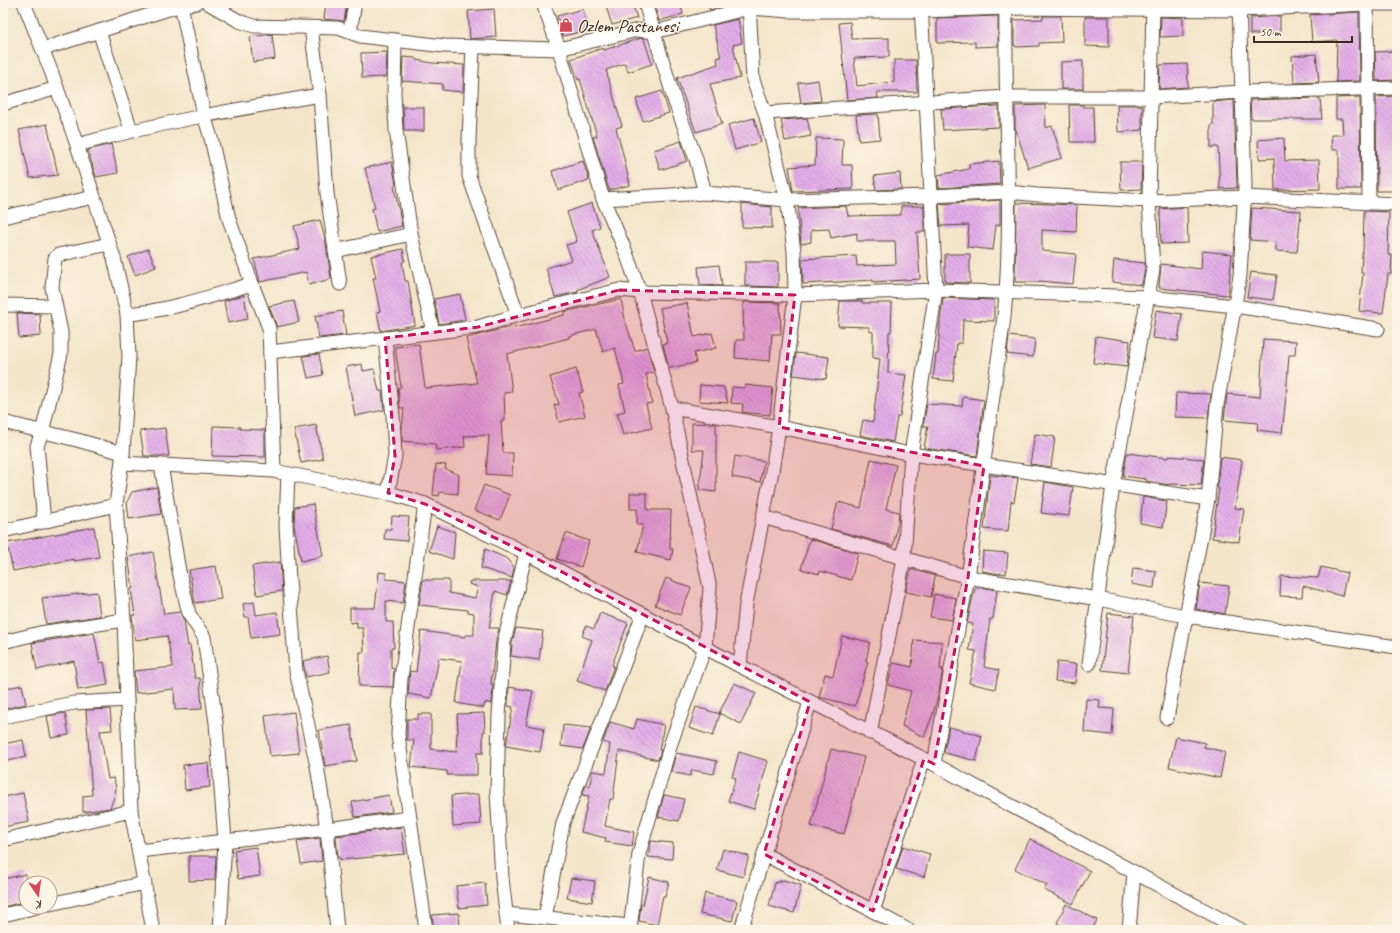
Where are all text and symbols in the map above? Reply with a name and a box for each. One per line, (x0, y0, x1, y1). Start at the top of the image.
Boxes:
place label: Ozlem Pastanesi (577, 14, 681, 38)
shop icon: Ozlem Pastanesi (558, 17, 574, 33)
scale bar (1254, 18, 1352, 44)
text: 50 m (1260, 24, 1282, 40)
north arrow (18, 875, 58, 915)
text: K (34, 897, 45, 913)

